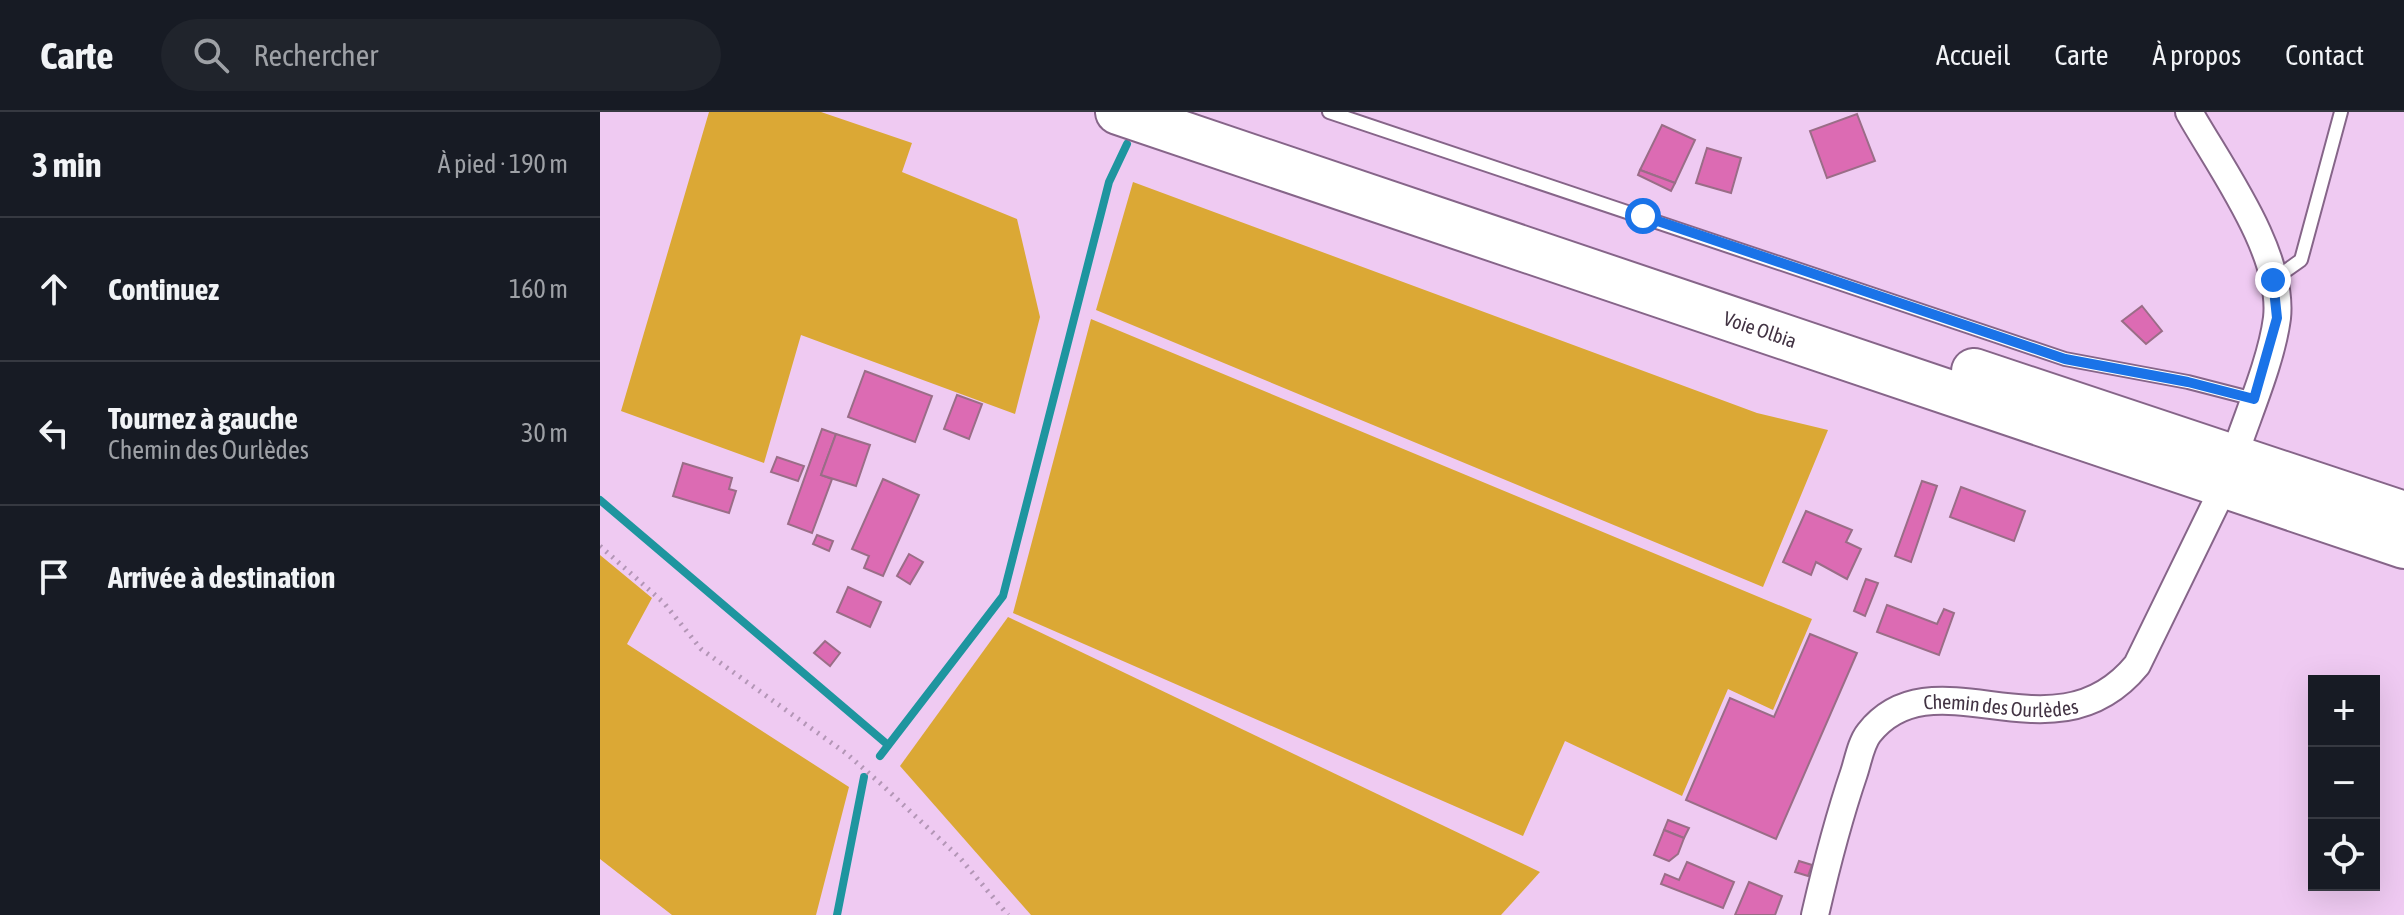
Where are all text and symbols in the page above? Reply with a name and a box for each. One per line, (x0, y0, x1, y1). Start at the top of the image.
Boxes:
search box (161, 19, 721, 91)
icon: search (189, 33, 233, 77)
text: Carte (40, 34, 113, 77)
text: Rechercher (253, 38, 378, 72)
text: Accueil (1936, 39, 2010, 71)
text: Carte (2054, 39, 2109, 71)
text: À propos (2153, 39, 2241, 71)
text: Contact (2285, 39, 2364, 71)
text: 3 min (32, 145, 101, 184)
text: À pied · 190 m (438, 149, 568, 179)
route start (1625, 198, 1661, 234)
route end (2255, 262, 2291, 298)
icon: ahead (32, 267, 76, 311)
text: Continuez (108, 272, 219, 306)
text: 160 m (509, 274, 568, 304)
street label: Voie Olbia (1721, 306, 1800, 352)
text: Tournez à gauche (108, 401, 298, 435)
icon: left (32, 411, 76, 455)
text: 30 m (521, 418, 568, 448)
text: Chemin des Ourlèdes (108, 435, 309, 465)
icon: arrive (32, 555, 76, 599)
text: Arrivée à destination (108, 560, 335, 594)
map controls (2308, 675, 2380, 891)
button: + (2308, 675, 2380, 747)
street label: Chemin des Ourlèdes (1922, 689, 2080, 721)
button: − (2308, 747, 2380, 819)
button: locate (2308, 819, 2380, 891)

